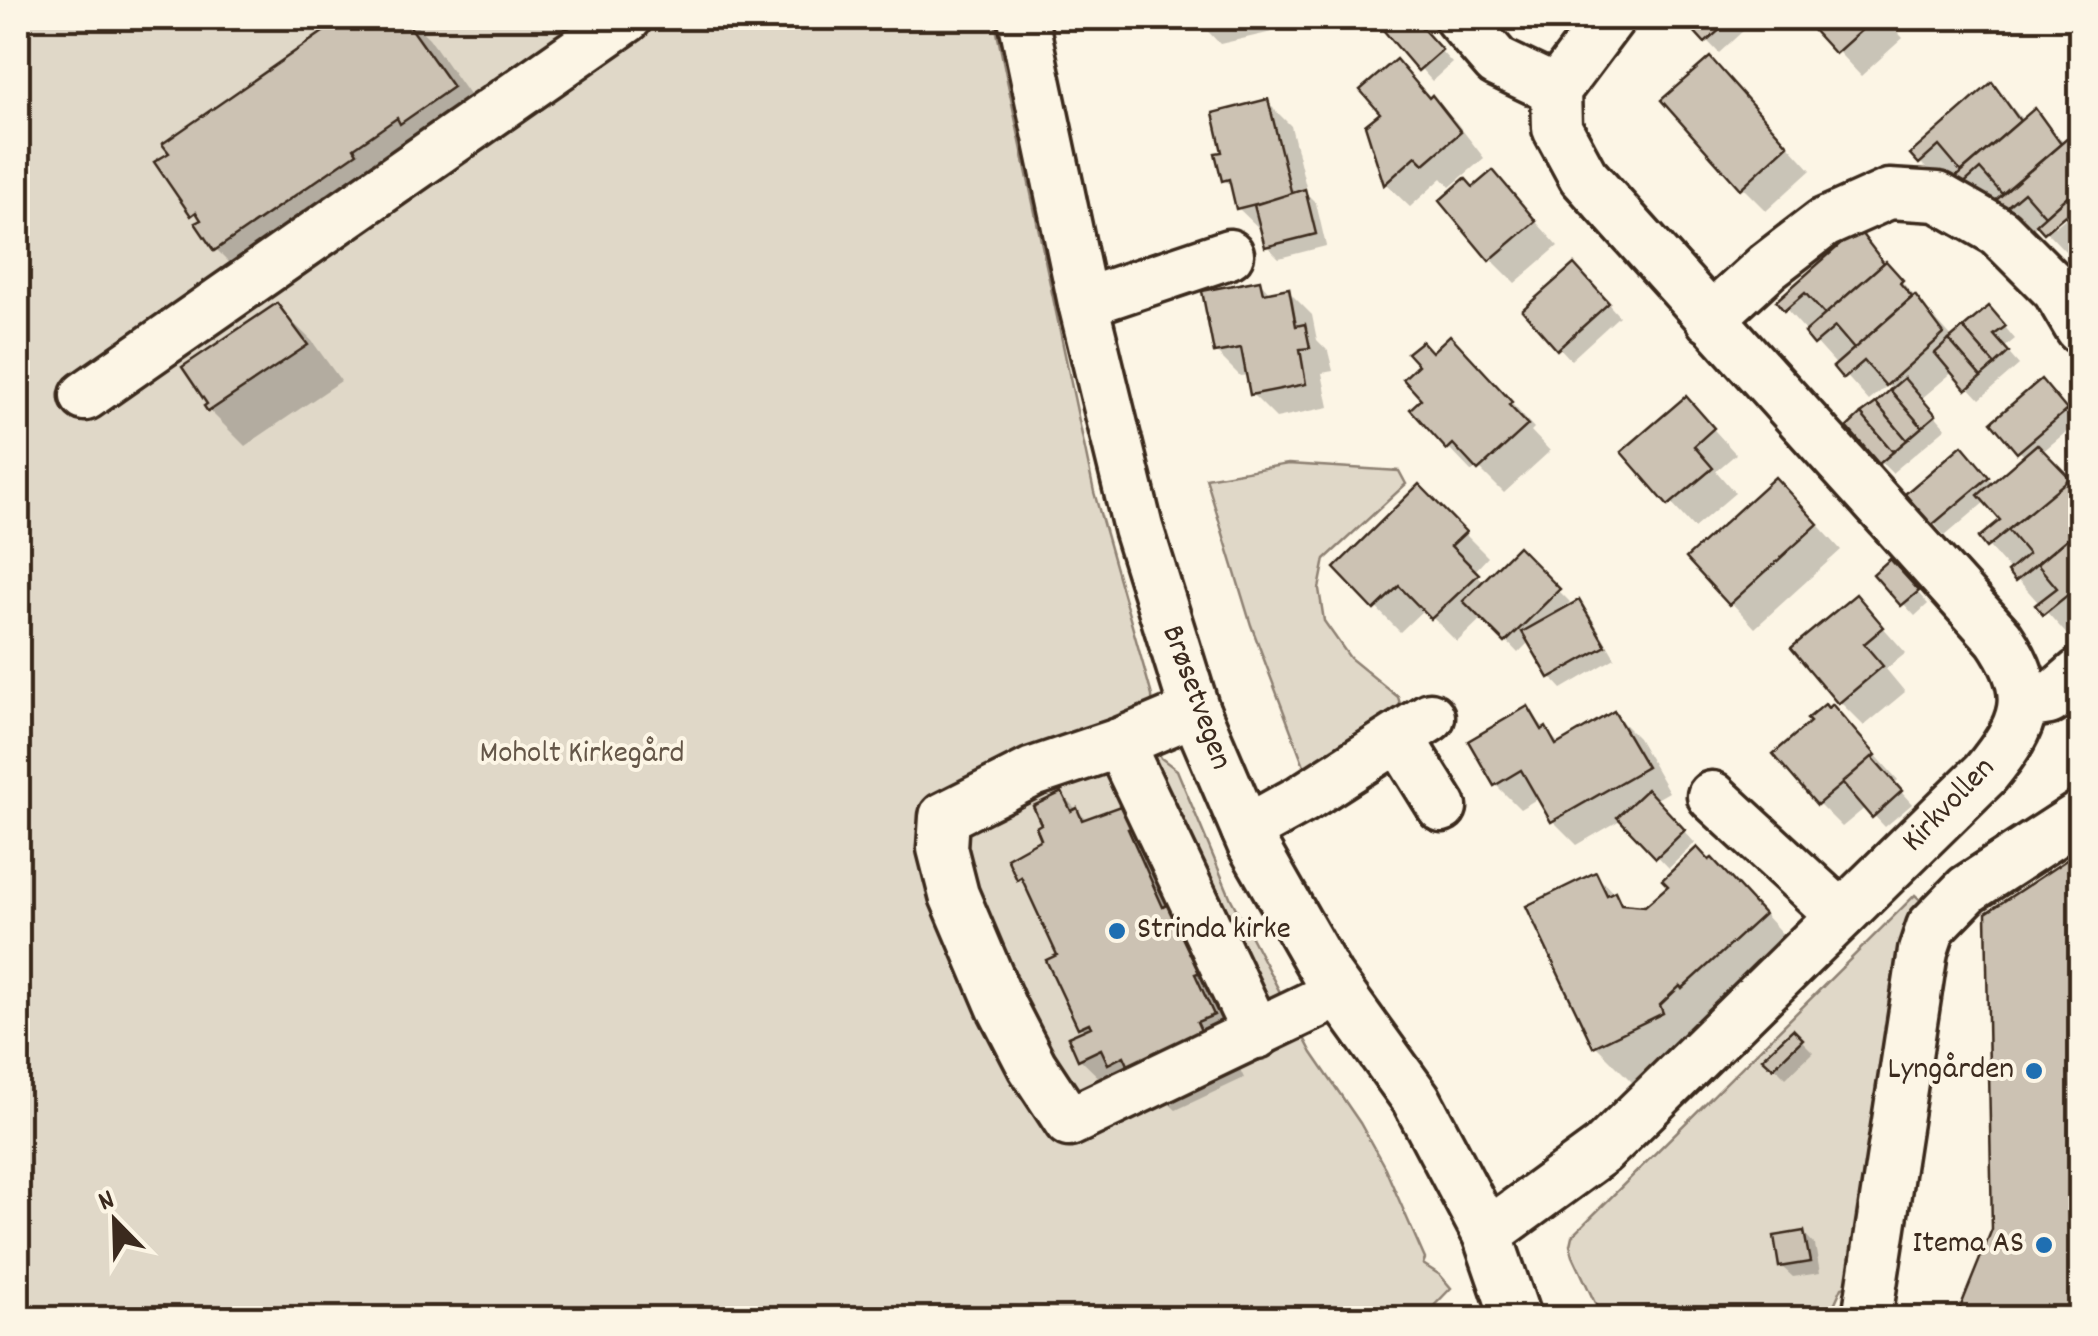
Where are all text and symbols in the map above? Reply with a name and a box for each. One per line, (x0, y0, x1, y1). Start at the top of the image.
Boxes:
street label: Brøsetvegen (1148, 619, 1242, 777)
park label: Moholt Kirkegård (479, 732, 685, 778)
street label: Kirkvollen (1893, 748, 2007, 864)
place label: Strinda kirke (1137, 908, 1291, 954)
marker: Strinda kirke (1106, 920, 1128, 942)
place label: Lyngården (1887, 1048, 2014, 1094)
marker: Lyngården (2023, 1060, 2045, 1082)
north arrow (65, 1171, 165, 1271)
text: N (93, 1181, 121, 1224)
place label: Itema AS (1912, 1222, 2024, 1268)
marker: Itema AS (2033, 1234, 2055, 1256)

